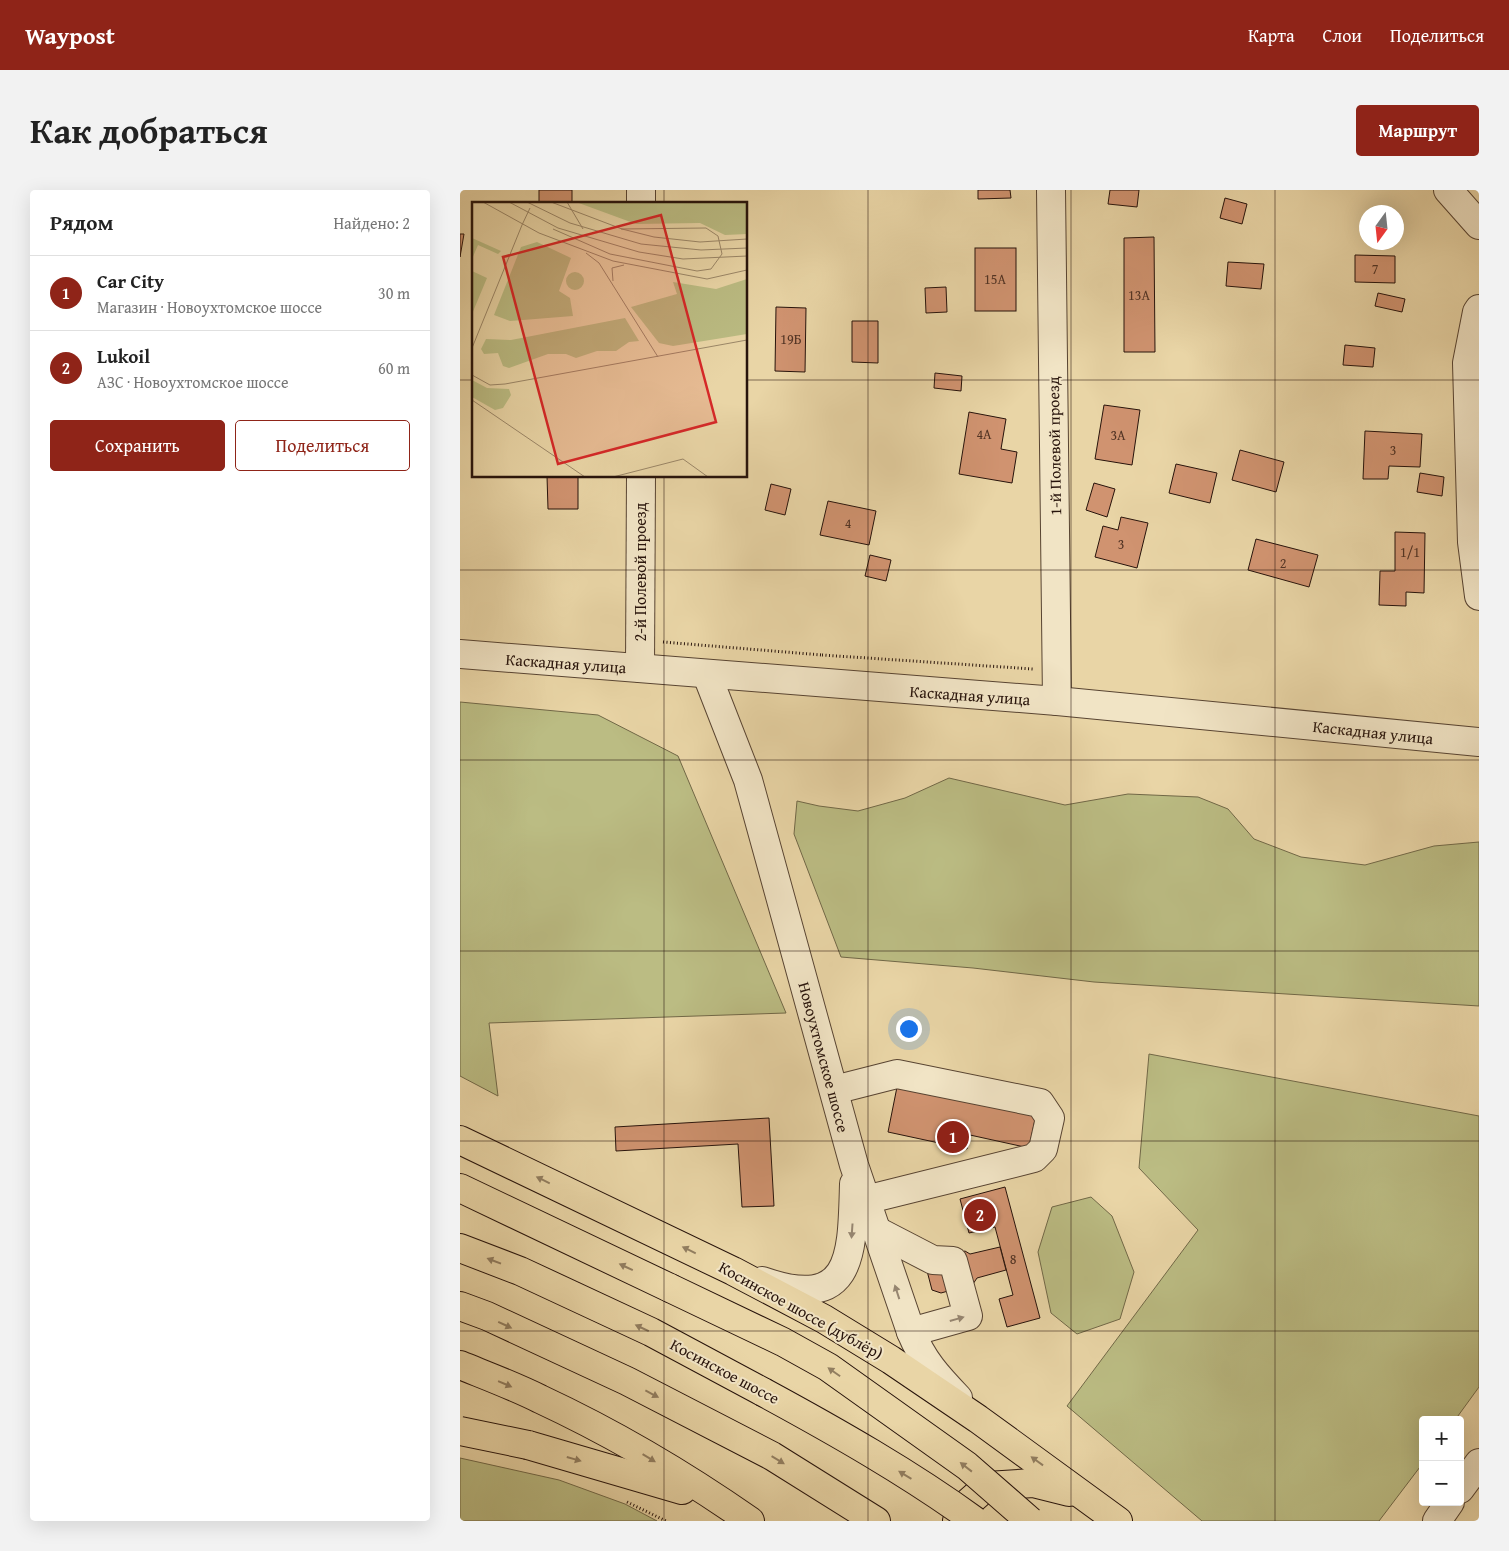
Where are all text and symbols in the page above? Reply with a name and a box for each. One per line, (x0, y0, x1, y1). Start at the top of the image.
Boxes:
text: Waypost (25, 18, 115, 53)
text: Карта (1248, 22, 1295, 49)
text: Слои (1323, 22, 1362, 49)
text: Поделиться (1390, 22, 1484, 49)
text: Как добраться (30, 105, 268, 156)
button: Маршрут (1356, 105, 1479, 156)
inset map (472, 202, 748, 478)
north arrow (1359, 205, 1404, 250)
text: Рядом (50, 207, 113, 238)
text: Найдено: 2 (333, 211, 410, 235)
house number: 7 (1372, 259, 1379, 279)
text: Car City (97, 267, 164, 295)
house number: 15А (984, 269, 1006, 289)
text: 1 (62, 281, 70, 305)
text: 30 m (378, 281, 410, 305)
house number: 13А (1128, 285, 1150, 305)
text: Магазин · Новоухтомское шоссе (97, 295, 322, 319)
house number: 19Б (780, 329, 802, 349)
text: Lukoil (97, 342, 150, 370)
text: 2 (62, 356, 70, 380)
text: 60 m (378, 356, 410, 380)
text: АЗС · Новоухтомское шоссе (97, 370, 288, 394)
street label: 1-й Полевой проезд (1041, 376, 1067, 516)
button: Сохранить (50, 420, 225, 471)
button: Поделиться (235, 420, 410, 471)
house number: 4А (976, 424, 992, 444)
house number: 3А (1110, 425, 1126, 445)
house number: 3 (1390, 440, 1396, 460)
street label: 2-й Полевой проезд (628, 502, 652, 642)
house number: 4 (845, 513, 852, 533)
house number: 3 (1118, 534, 1124, 554)
house number: 1/1 (1400, 542, 1420, 562)
house number: 2 (1280, 553, 1286, 573)
street label: Каскадная улица (505, 647, 628, 679)
street label: Каскадная улица (909, 679, 1032, 711)
street label: Каскадная улица (1312, 714, 1435, 750)
street label: Новоухтомское шоссе (792, 979, 856, 1135)
your location (896, 1016, 922, 1042)
pin: 1 (937, 1118, 969, 1156)
one-way arrow (536, 1176, 550, 1184)
pin: 2 (964, 1196, 996, 1234)
one-way arrow (848, 1223, 856, 1239)
one-way arrow (682, 1246, 696, 1254)
house number: 8 (1010, 1249, 1017, 1269)
street label: Косинское шоссе (дублёр) (715, 1255, 887, 1365)
one-way arrow (486, 1257, 501, 1265)
one-way arrow (619, 1262, 633, 1270)
one-way arrow (893, 1284, 901, 1299)
one-way arrow (950, 1314, 965, 1322)
one-way arrow (498, 1321, 512, 1329)
one-way arrow (635, 1323, 649, 1331)
street label: Косинское шоссе (666, 1332, 784, 1410)
one-way arrow (827, 1367, 841, 1377)
one-way arrow (498, 1380, 512, 1388)
one-way arrow (645, 1390, 659, 1398)
map controls (1419, 1416, 1464, 1506)
button: + (1419, 1416, 1464, 1461)
one-way arrow (643, 1453, 656, 1462)
one-way arrow (567, 1455, 582, 1463)
one-way arrow (771, 1456, 784, 1465)
one-way arrow (1030, 1456, 1043, 1466)
one-way arrow (960, 1461, 973, 1472)
button: − (1419, 1461, 1464, 1506)
one-way arrow (899, 1470, 912, 1479)

